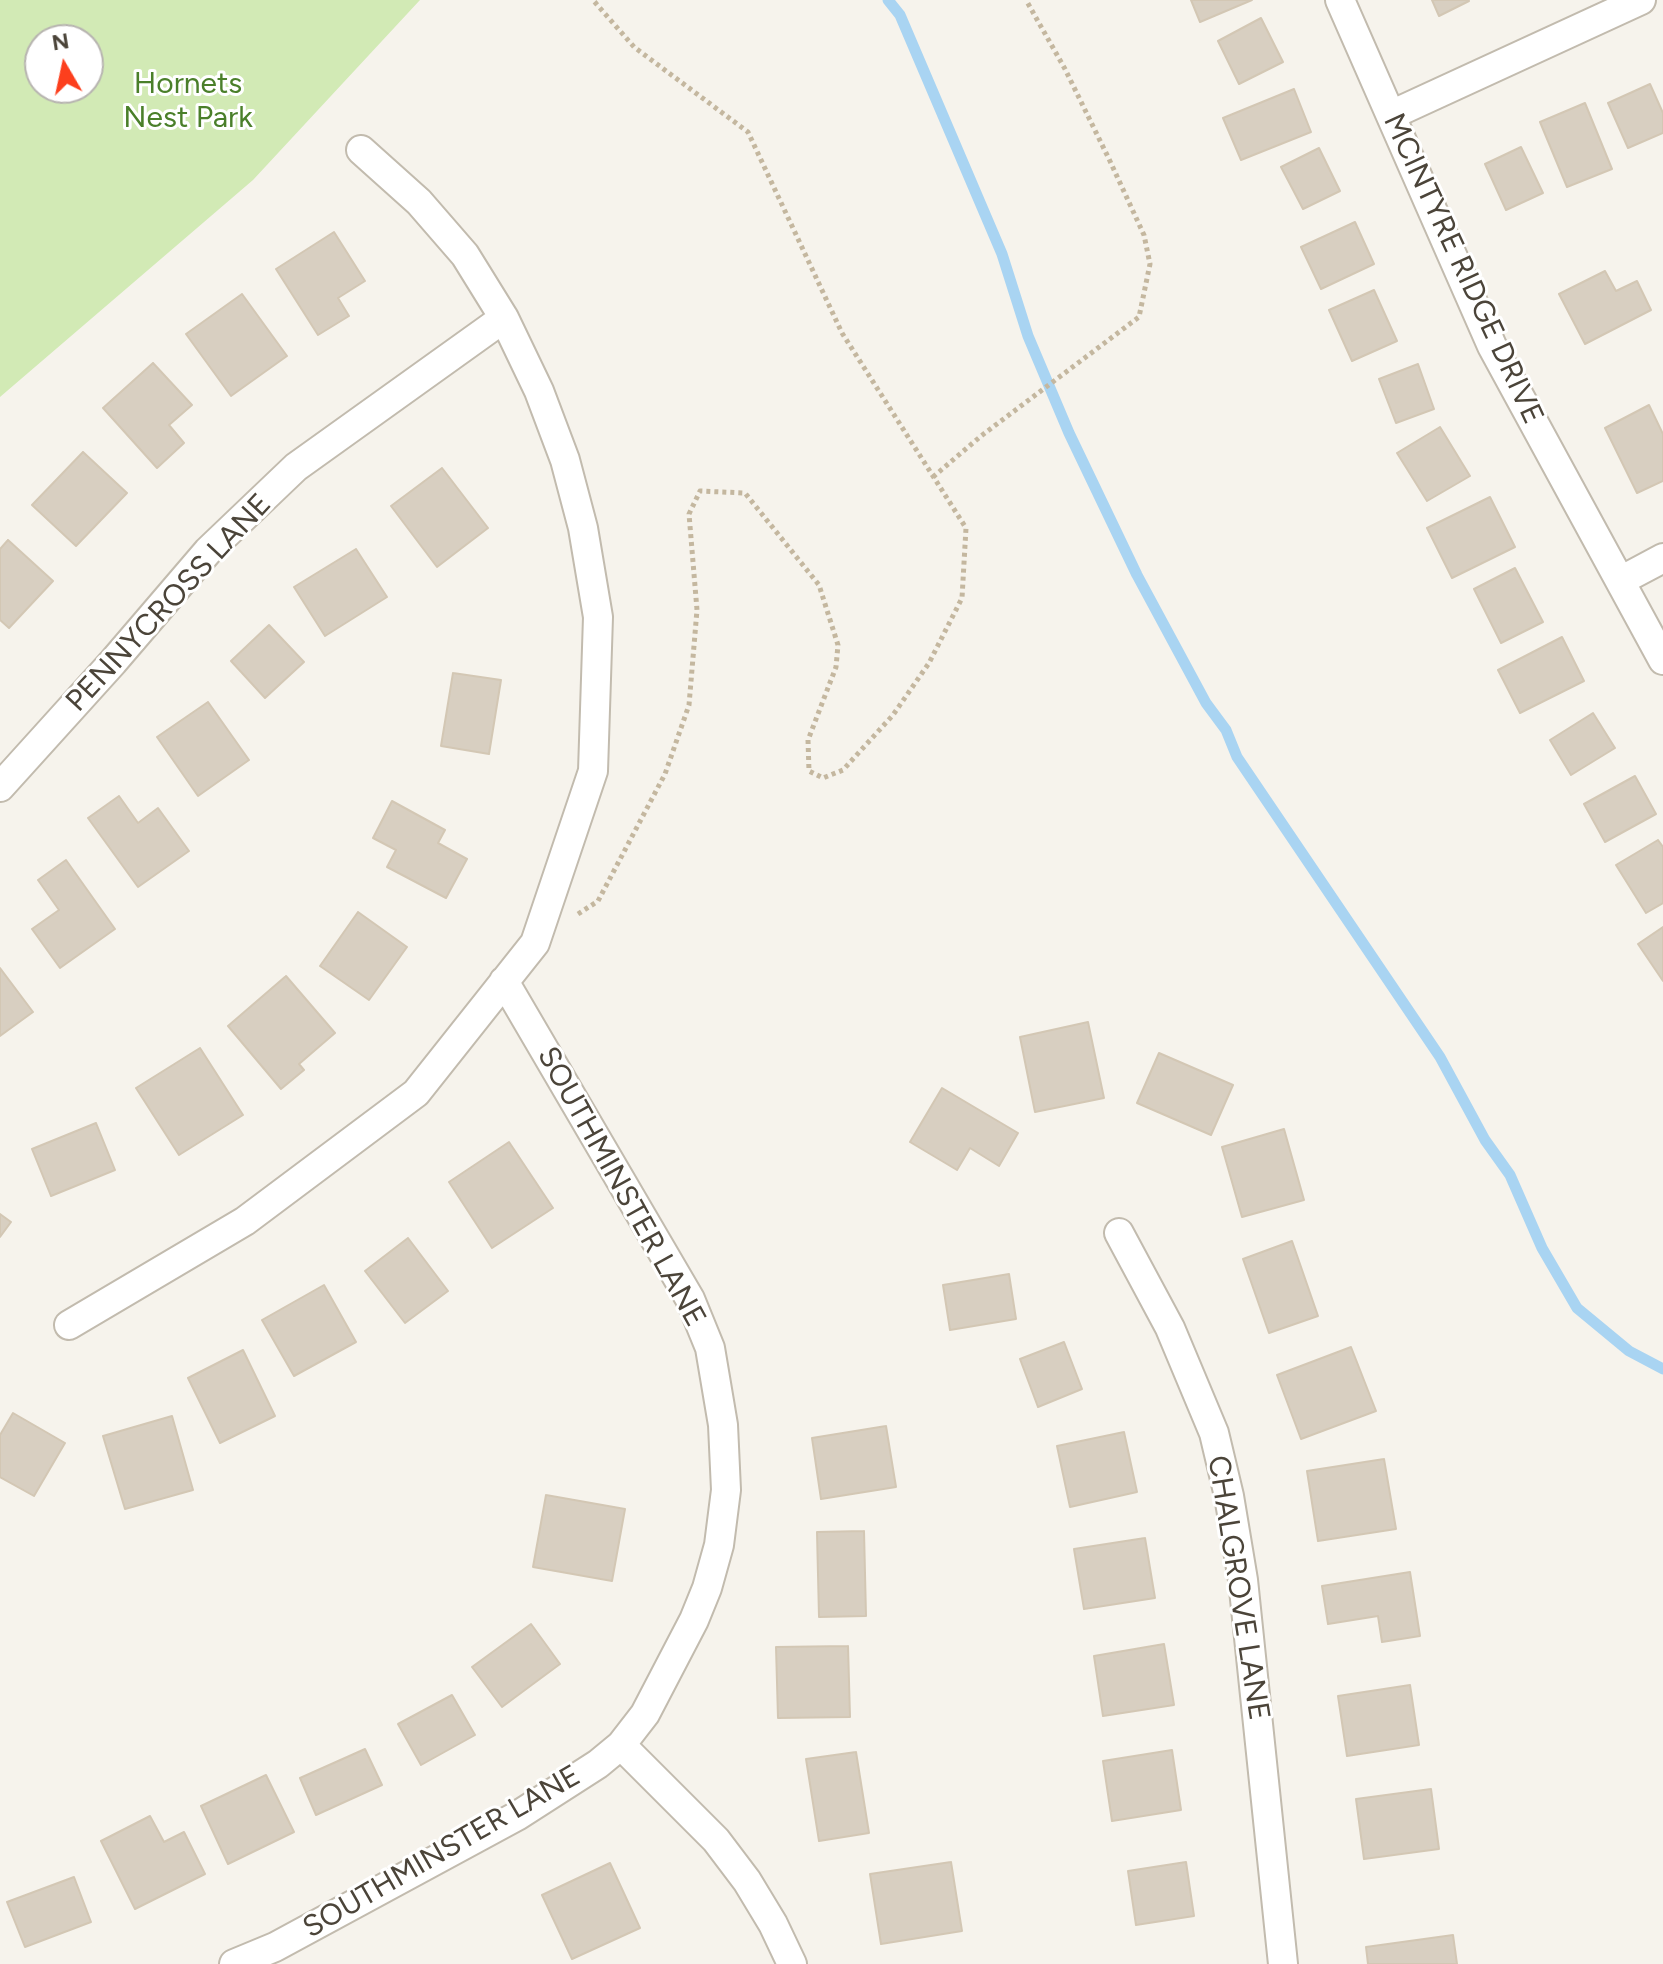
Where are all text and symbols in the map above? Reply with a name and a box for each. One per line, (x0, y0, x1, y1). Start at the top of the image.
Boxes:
north arrow (24, 24, 104, 104)
text: N (50, 27, 71, 56)
park label: Hornets Nest Park (123, 66, 253, 136)
street label: MCINTYRE RIDGE DRIVE (1375, 108, 1551, 430)
street label: PENNYCROSS LANE (59, 487, 279, 719)
street label: SOUTHMINSTER LANE (529, 1041, 713, 1333)
street label: CHALGROVE LANE (1199, 1453, 1277, 1723)
street label: SOUTHMINSTER LANE (297, 1758, 587, 1946)

